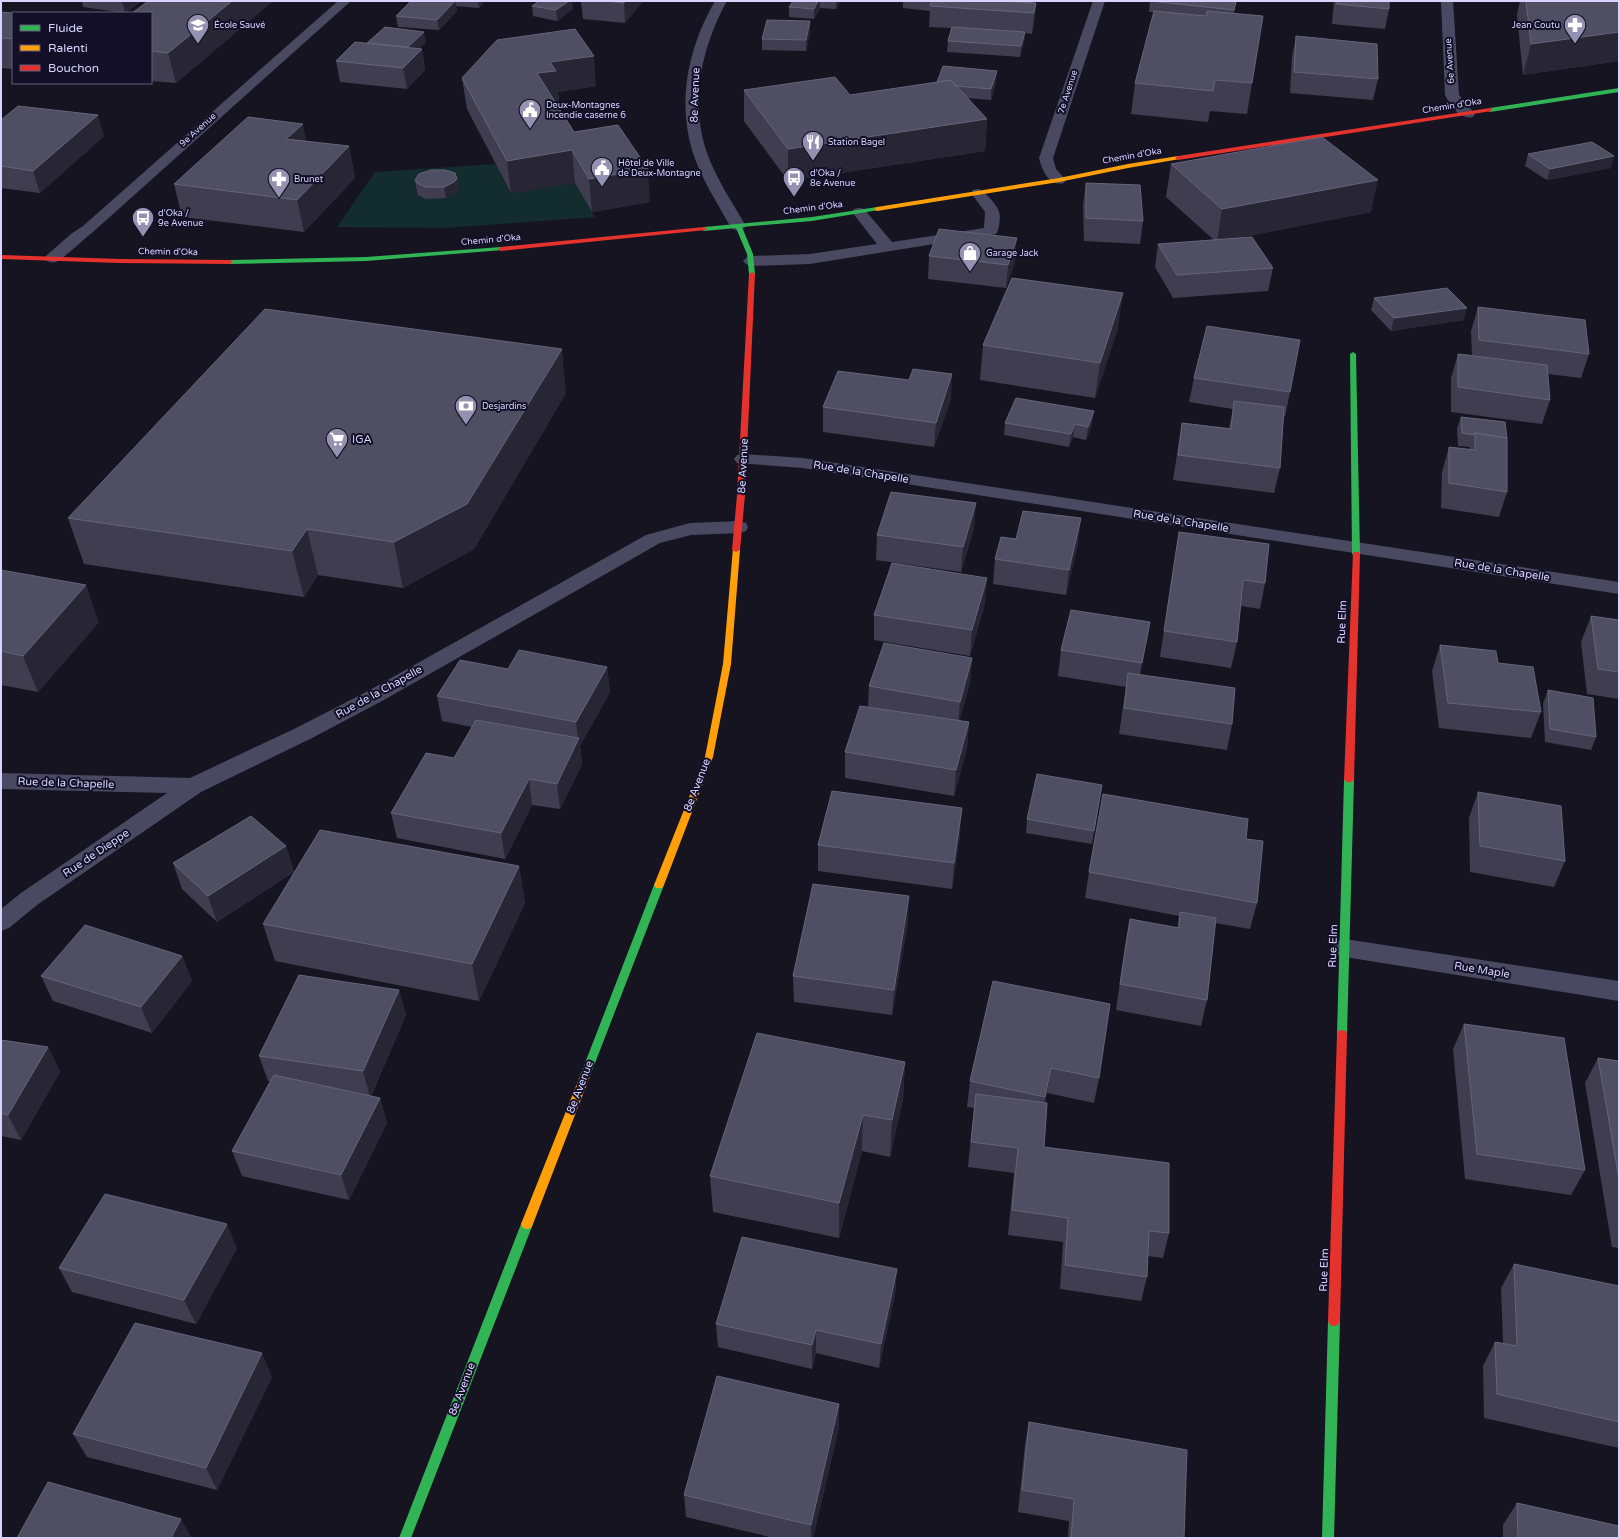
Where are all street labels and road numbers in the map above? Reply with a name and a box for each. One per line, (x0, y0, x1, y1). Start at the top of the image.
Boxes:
street label: 6e Avenue (1443, 38, 1457, 84)
street label: 8e Avenue (688, 67, 702, 123)
street label: 7e Avenue (1056, 69, 1080, 115)
street label: Chemin d'Oka (1422, 96, 1482, 116)
street label: 9e Avenue (177, 111, 219, 149)
street label: Chemin d'Oka (1102, 145, 1162, 167)
street label: Chemin d'Oka (783, 199, 843, 217)
street label: Chemin d'Oka (461, 232, 521, 248)
street label: Chemin d'Oka (138, 246, 198, 258)
street label: 8e Avenue (735, 438, 751, 494)
street label: Rue de la Chapelle (812, 458, 910, 486)
street label: Rue de la Chapelle (1132, 507, 1230, 535)
street label: Rue de la Chapelle (1453, 556, 1551, 584)
street label: Rue Elm (1335, 600, 1349, 644)
street label: Rue de la Chapelle (334, 663, 424, 721)
street label: 8e Avenue (681, 757, 713, 813)
street label: Rue de la Chapelle (17, 775, 115, 791)
street label: Rue de Dieppe (60, 826, 132, 880)
street label: Rue Elm (1326, 924, 1340, 968)
street label: Rue Maple (1453, 959, 1511, 981)
street label: 8e Avenue (564, 1059, 596, 1115)
street label: Rue Elm (1317, 1248, 1331, 1292)
street label: 8e Avenue (446, 1361, 478, 1417)

